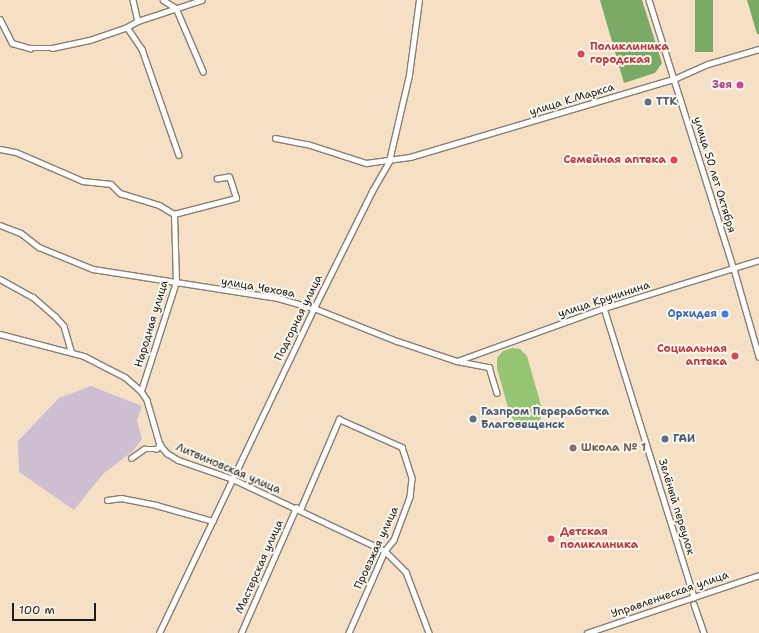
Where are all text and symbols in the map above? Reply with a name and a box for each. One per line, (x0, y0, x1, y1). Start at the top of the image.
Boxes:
place label: Поликлиника городская (590, 41, 669, 67)
marker: Поликлиника городская (575, 48, 587, 60)
place label: Зея (712, 78, 732, 92)
marker: Зея (735, 80, 745, 90)
street label: улица К.Маркса (528, 81, 616, 119)
place label: ТТК (656, 95, 677, 109)
marker: ТТК (643, 97, 653, 107)
street label: улица 50 лет Октября (690, 115, 738, 235)
place label: Семейная аптека (563, 153, 666, 167)
marker: Семейная аптека (669, 155, 679, 165)
street label: Подгорная улица (272, 273, 326, 363)
street label: улица Чехова (220, 275, 296, 301)
street label: Народная улица (132, 279, 172, 369)
street label: улица Кручинина (556, 279, 652, 321)
place label: Орхидея (668, 307, 717, 321)
marker: Орхидея (720, 309, 730, 319)
place label: Социальная аптека (657, 343, 727, 369)
marker: Социальная аптека (730, 351, 740, 361)
place label: Газпром Переработка Благовещенск (481, 406, 609, 432)
marker: Газпром Переработка Благовещенск (468, 414, 478, 424)
place label: ГАИ (673, 432, 695, 446)
marker: ГАИ (660, 434, 670, 444)
street label: Литвиновская улица (174, 441, 282, 497)
place label: Школа № 1 (581, 441, 646, 455)
marker: Школа № 1 (568, 443, 578, 453)
street label: Зелёный переулок (655, 457, 697, 557)
street label: Проезжая улица (352, 505, 402, 591)
street label: Мастерская улица (233, 518, 287, 616)
place label: Детская поликлиника (560, 526, 638, 552)
marker: Детская поликлиника (545, 533, 557, 545)
street label: Управленческая улица (610, 569, 730, 621)
scale bar (14, 595, 98, 621)
text: 100 m (19, 602, 55, 618)

